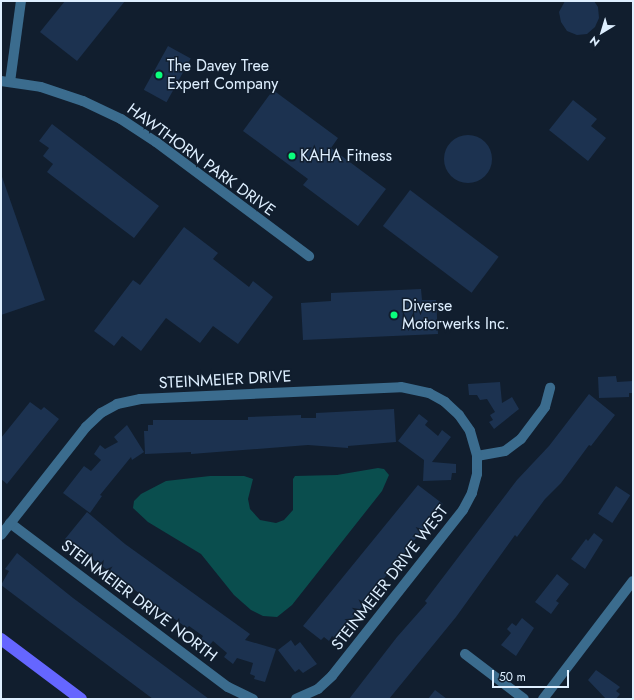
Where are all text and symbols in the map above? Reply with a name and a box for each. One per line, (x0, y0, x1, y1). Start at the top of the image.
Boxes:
north arrow (582, 12, 622, 52)
text: N (586, 32, 603, 50)
place label: The Davey Tree Expert Company (167, 56, 278, 94)
marker: The Davey Tree Expert Company (154, 70, 164, 80)
street label: HAWTHORN PARK DRIVE (123, 100, 279, 220)
place label: KAHA Fitness (300, 146, 392, 166)
marker: KAHA Fitness (287, 151, 297, 161)
place label: Diverse Motorwerks Inc. (402, 296, 510, 334)
marker: Diverse Motorwerks Inc. (389, 310, 399, 320)
street label: STEINMEIER DRIVE (158, 367, 292, 393)
street label: STEINMEIER DRIVE WEST (328, 502, 452, 654)
street label: STEINMEIER DRIVE NORTH (57, 536, 221, 666)
scale bar (494, 662, 571, 688)
text: 50 m (499, 668, 526, 686)

